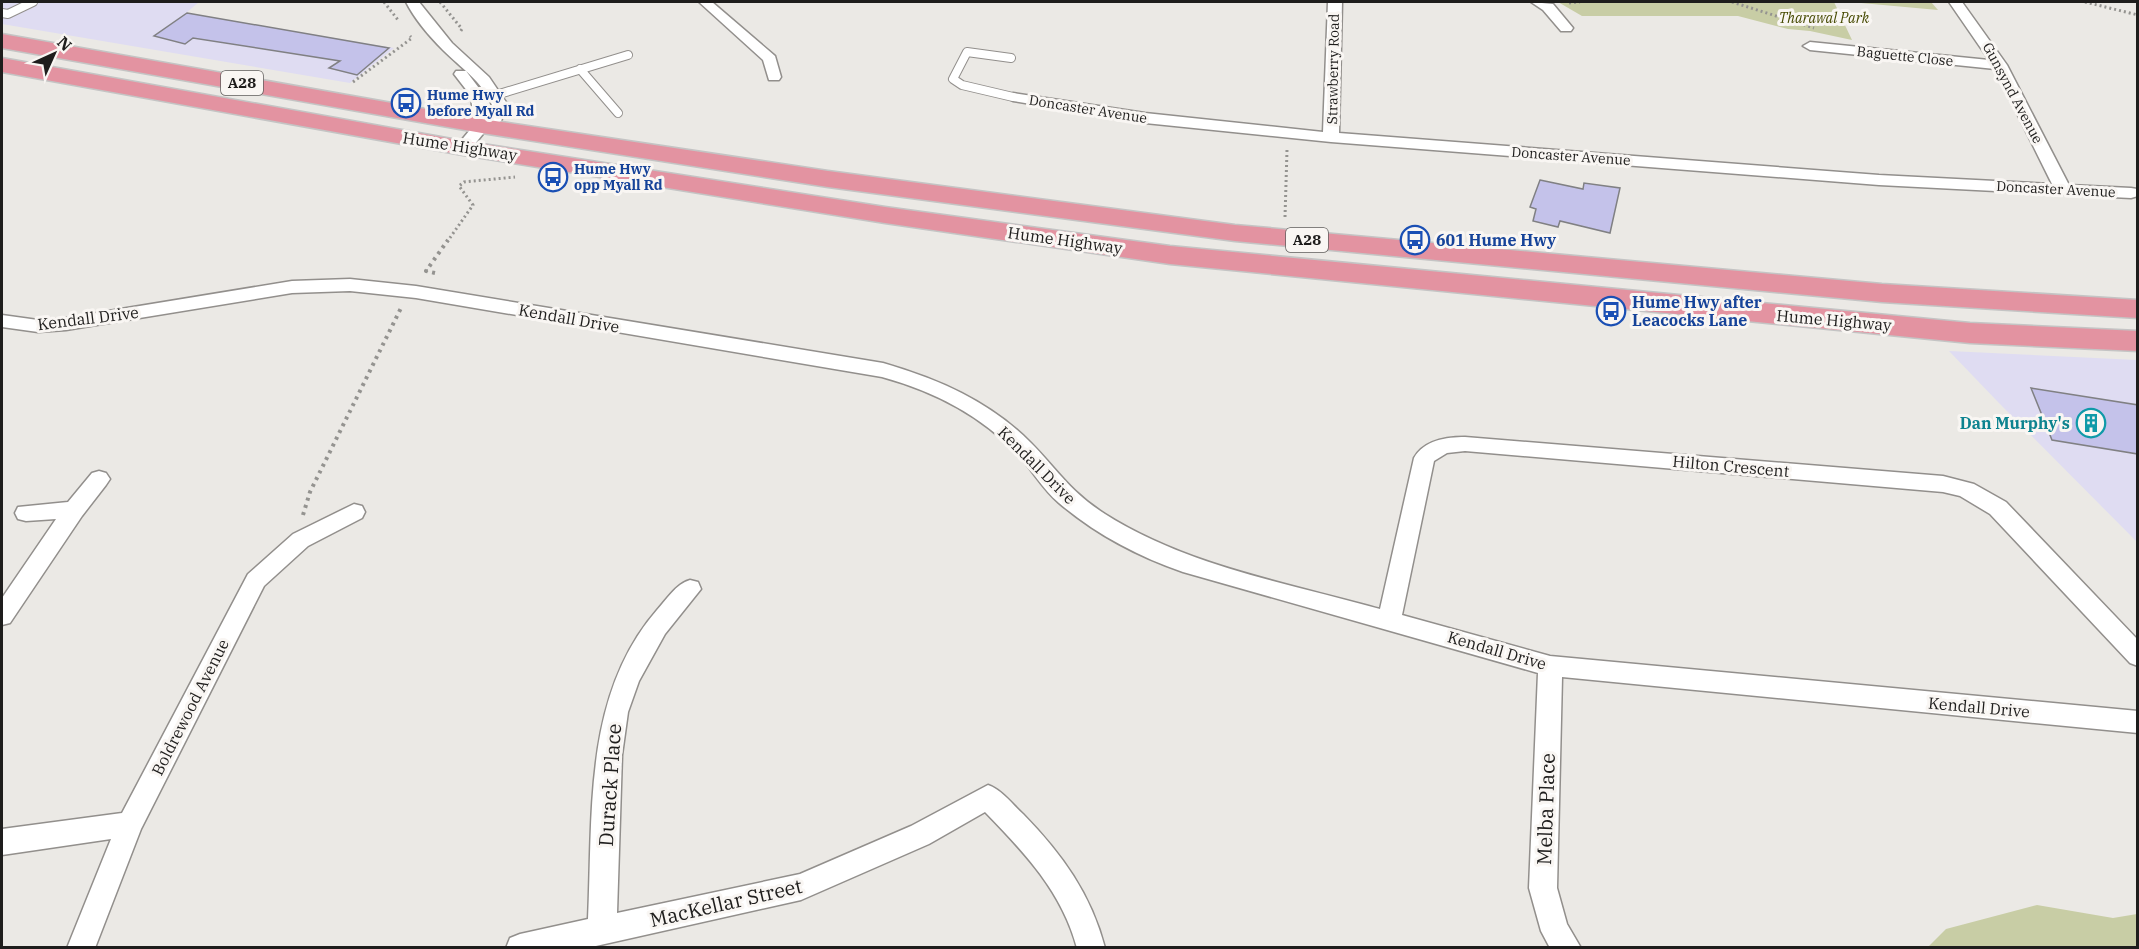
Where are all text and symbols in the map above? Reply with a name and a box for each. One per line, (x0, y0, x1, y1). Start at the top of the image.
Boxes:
park label: Tharawal Park (1779, 9, 1870, 27)
street label: Strawberry Road (1323, 13, 1343, 125)
north arrow (24, 24, 84, 84)
text: N (53, 32, 76, 55)
street label: Gunsynd Avenue (1979, 39, 2047, 147)
street label: Baguette Close (1856, 42, 1954, 70)
road number: A28 (221, 71, 263, 95)
place label: Hume Hwy before Myall Rd (427, 86, 535, 120)
bus stop icon: Hume Hwy before Myall Rd (390, 87, 422, 119)
street label: Doncaster Avenue (1028, 91, 1148, 127)
street label: Hume Highway (401, 127, 519, 165)
street label: Doncaster Avenue (1511, 143, 1631, 169)
place label: Hume Hwy opp Myall Rd (574, 160, 663, 194)
bus stop icon: Hume Hwy opp Myall Rd (537, 161, 569, 193)
street label: Doncaster Avenue (1996, 177, 2116, 201)
street label: Hume Highway (1006, 222, 1124, 258)
bus stop icon: 601 Hume Hwy (1399, 224, 1431, 256)
road number: A28 (1286, 228, 1328, 252)
place label: 601 Hume Hwy (1436, 230, 1557, 250)
place label: Hume Hwy after Leacocks Lane (1632, 292, 1762, 330)
bus stop icon: Hume Hwy after Leacocks Lane (1595, 295, 1627, 327)
street label: Kendall Drive (517, 299, 621, 337)
street label: Kendall Drive (36, 302, 140, 334)
street label: Hume Highway (1776, 305, 1893, 335)
building icon: Dan Murphy's (2075, 407, 2107, 439)
place label: Dan Murphy's (1960, 413, 2070, 433)
street label: Kendall Drive (994, 422, 1080, 508)
street label: Hilton Crescent (1672, 451, 1791, 481)
street label: Kendall Drive (1445, 626, 1549, 674)
street label: Boldrewood Avenue (147, 635, 233, 779)
street label: Kendall Drive (1927, 693, 2031, 721)
street label: Durack Place (592, 723, 627, 847)
street label: Melba Place (1530, 752, 1561, 865)
street label: MacKellar Street (647, 872, 805, 933)

